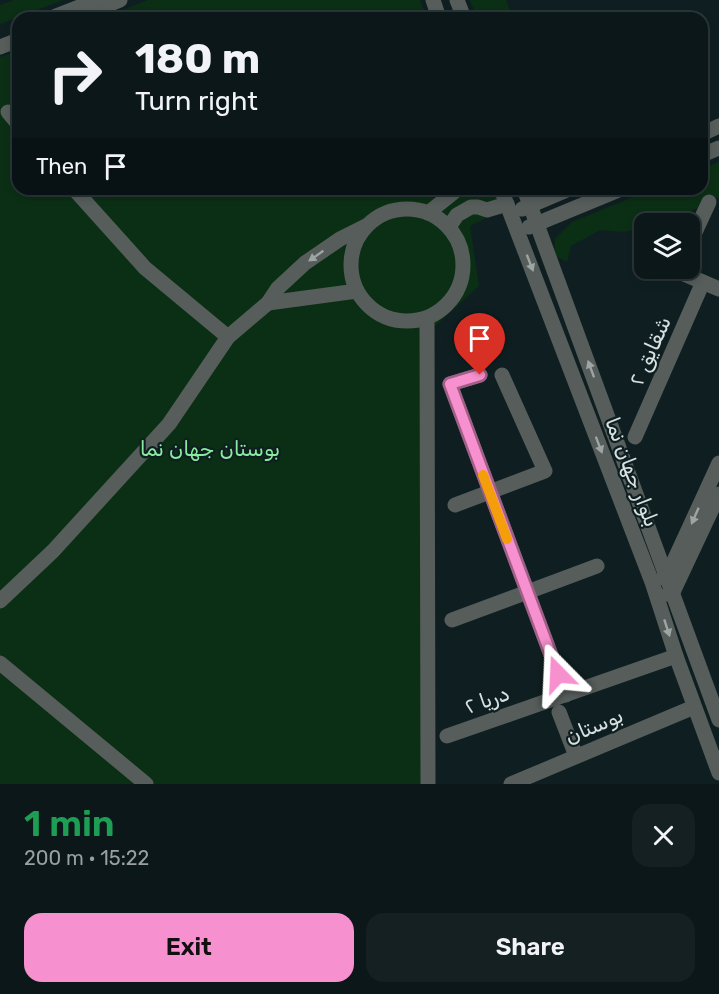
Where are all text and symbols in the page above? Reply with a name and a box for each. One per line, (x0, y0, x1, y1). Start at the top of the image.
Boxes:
text: 180 m (135, 34, 260, 84)
icon: right (36, 36, 114, 114)
text: Turn right (135, 85, 258, 117)
icon: arrive (99, 150, 132, 183)
text: Then (36, 153, 87, 180)
map controls (634, 213, 700, 279)
button: layers (634, 213, 700, 279)
one-way arrow (308, 250, 324, 261)
one-way arrow (525, 254, 535, 272)
street label: شقایق ۲ (623, 312, 676, 389)
pin (454, 313, 505, 375)
icon: arrive (463, 322, 496, 355)
one-way arrow (586, 360, 596, 378)
street label: بلوار جهان نما (600, 414, 665, 530)
park label: بوستان جهان نما (140, 436, 280, 461)
one-way arrow (595, 437, 605, 455)
one-way arrow (690, 507, 700, 525)
one-way arrow (662, 619, 672, 637)
position arrow (526, 642, 590, 706)
street label: دریا ۲ (461, 680, 513, 719)
street label: بوستان (561, 702, 627, 749)
text: 1 min (24, 802, 115, 845)
button: close (632, 804, 695, 867)
text: 200 m · 15:22 (24, 846, 149, 870)
button: Exit (24, 913, 354, 982)
button: Share (366, 913, 695, 982)

